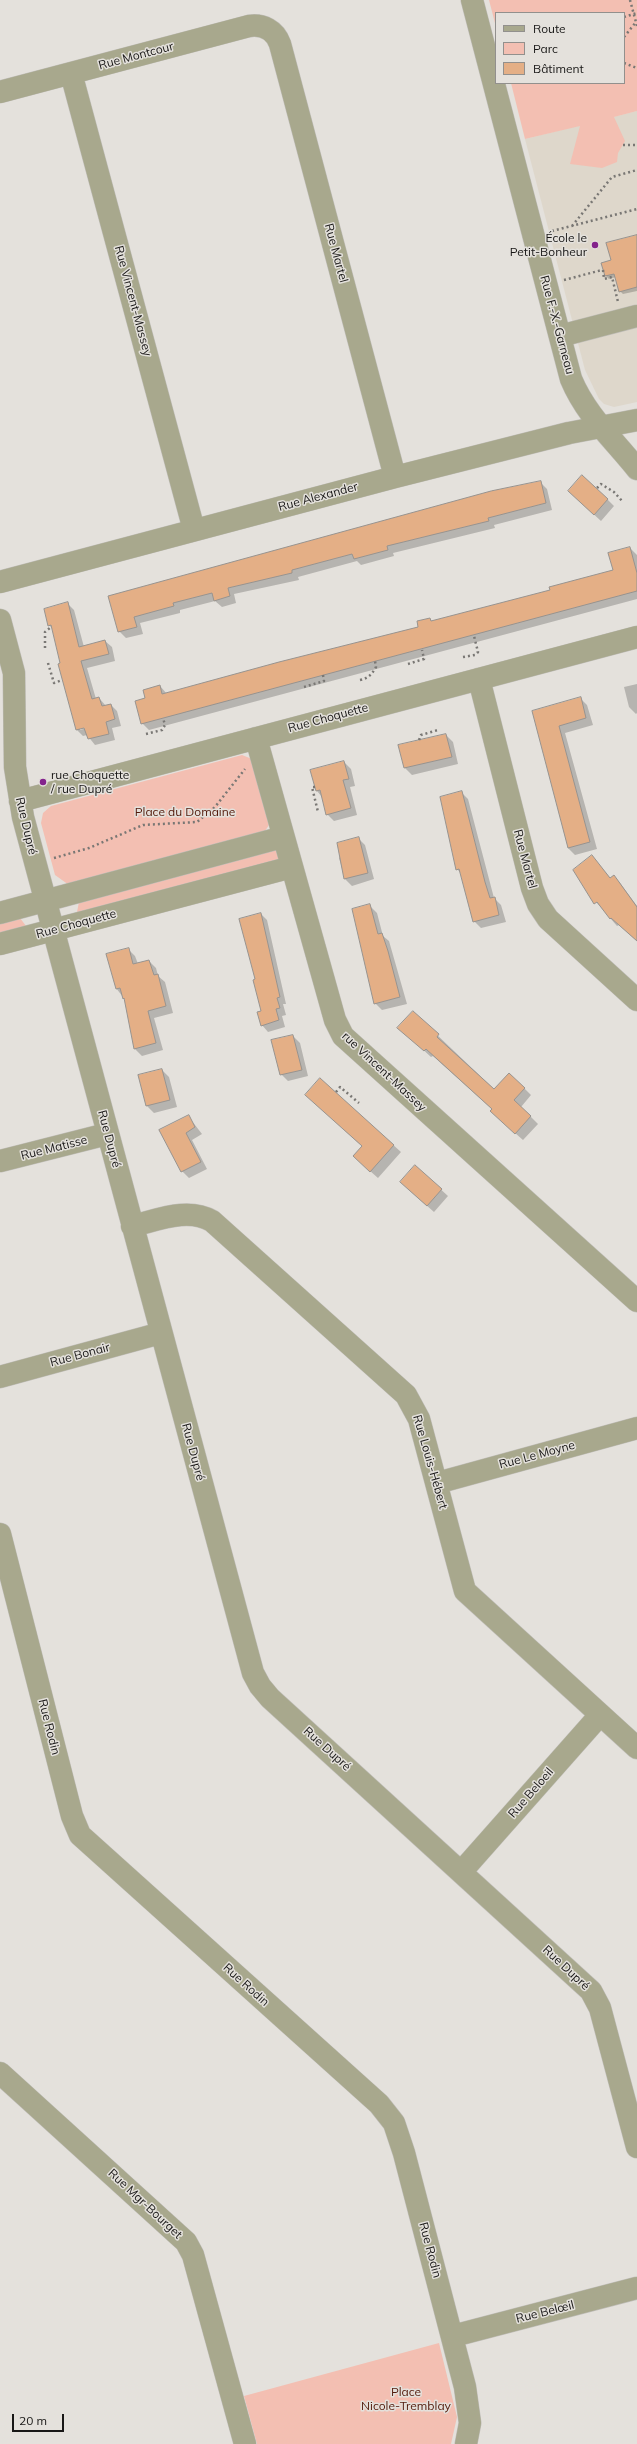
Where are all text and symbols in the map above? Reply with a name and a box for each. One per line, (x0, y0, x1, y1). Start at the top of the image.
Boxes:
legend (495, 12, 625, 84)
text: Route (533, 21, 566, 36)
street label: Rue Montcour (97, 39, 175, 73)
text: Parc (533, 41, 558, 56)
text: Bâtiment (533, 61, 584, 76)
street label: Rue Martel (321, 222, 351, 284)
place label: École le Petit-Bonheur (510, 231, 587, 259)
marker: École le Petit-Bonheur (590, 240, 600, 250)
street label: Rue Vincent-Massey (111, 244, 155, 358)
street label: Rue F.-X.-Garneau (537, 274, 577, 376)
street label: Rue Alexander (277, 479, 359, 515)
street label: Rue Choquette (286, 700, 370, 736)
place label: rue Choquette / rue Dupré (51, 768, 129, 796)
marker: rue Choquette / rue Dupré (38, 777, 48, 787)
street label: Rue Dupré (12, 796, 40, 856)
park label: Place du Domaine (135, 805, 235, 819)
street label: Rue Martel (510, 828, 540, 890)
street label: Rue Choquette (34, 906, 118, 942)
street label: rue Vincent-Massey (339, 1029, 429, 1115)
street label: Rue Dupré (94, 1109, 124, 1169)
street label: Rue Matisse (19, 1133, 89, 1163)
street label: Rue Bonair (49, 1340, 111, 1370)
street label: Rue Louis-Hébert (410, 1413, 450, 1511)
street label: Rue Dupré (178, 1422, 208, 1482)
street label: Rue Le Moyne (497, 1438, 577, 1472)
street label: Rue Rodin (35, 1698, 63, 1756)
street label: Rue Dupré (300, 1724, 354, 1774)
street label: Rue Beloeil (505, 1765, 557, 1821)
street label: Rue Dupré (540, 1943, 592, 1993)
street label: Rue Rodin (220, 1961, 272, 2009)
street label: Rue Mgr-Bourget (105, 2166, 185, 2242)
street label: Rue Rodin (416, 2221, 444, 2279)
street label: Rue Belœil (514, 2298, 576, 2326)
park label: Place Nicole-Tremblay (361, 2385, 451, 2413)
scale bar (14, 2406, 66, 2432)
text: 20 m (19, 2413, 47, 2428)

